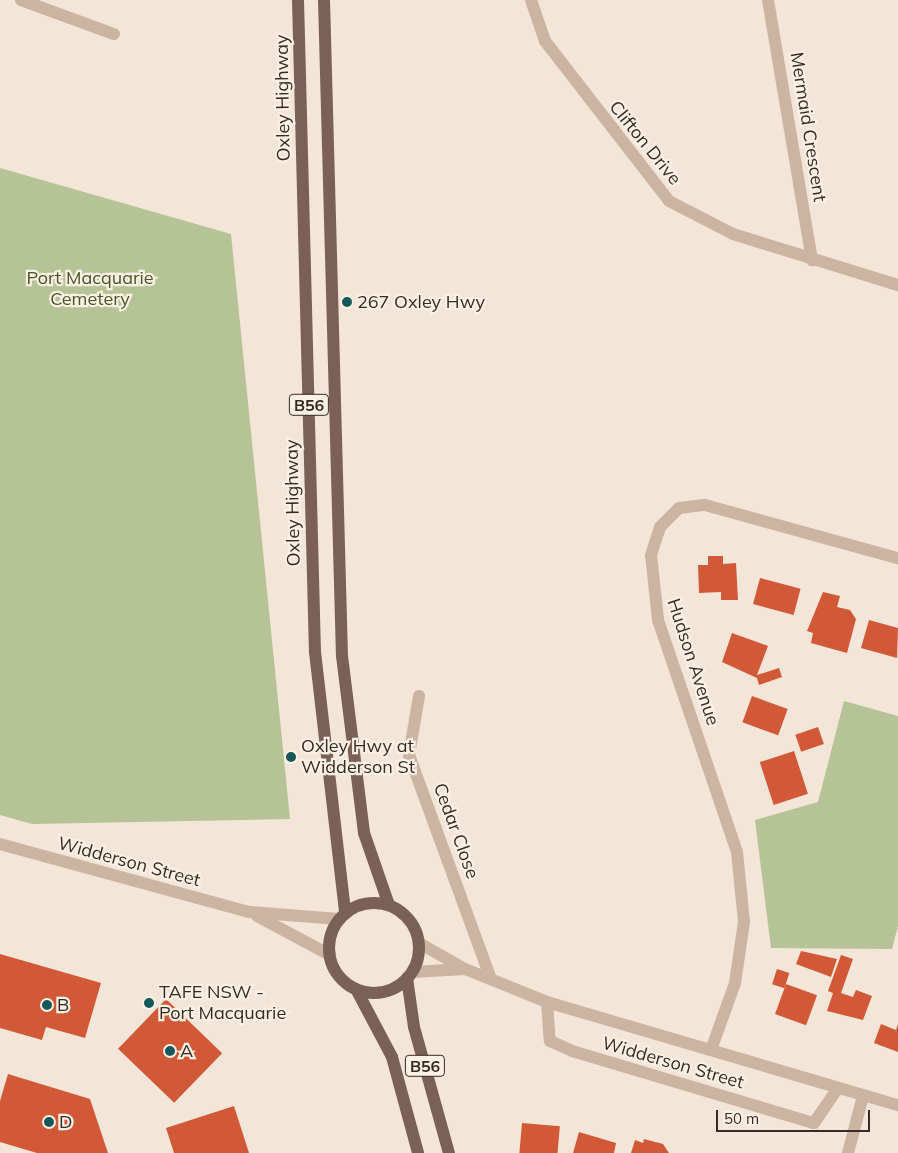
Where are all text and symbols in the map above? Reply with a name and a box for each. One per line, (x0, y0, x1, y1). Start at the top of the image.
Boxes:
street label: Oxley Highway (271, 34, 295, 162)
street label: Mermaid Crescent (786, 51, 830, 203)
street label: Clifton Drive (605, 97, 685, 189)
park label: Port Macquarie Cemetery (26, 268, 154, 310)
place label: 267 Oxley Hwy (357, 291, 485, 313)
marker: 267 Oxley Hwy (341, 296, 353, 308)
road number: B56 (288, 392, 330, 418)
street label: Oxley Highway (281, 439, 305, 567)
street label: Hudson Avenue (662, 596, 724, 728)
place label: Oxley Hwy at Widderson St (301, 736, 415, 779)
marker: Oxley Hwy at Widderson St (285, 751, 297, 763)
street label: Cedar Close (429, 780, 483, 882)
street label: Widderson Street (56, 833, 202, 891)
place label: TAFE NSW - Port Macquarie (159, 982, 286, 1024)
place label: B (57, 994, 69, 1016)
marker: TAFE NSW - Port Macquarie (143, 997, 155, 1009)
marker: B (41, 999, 53, 1011)
street label: Widderson Street (600, 1032, 746, 1094)
place label: A (180, 1040, 193, 1062)
marker: A (164, 1045, 176, 1057)
road number: B56 (404, 1052, 446, 1080)
scale bar (718, 1100, 872, 1132)
text: 50 m (724, 1109, 759, 1128)
place label: D (59, 1111, 72, 1133)
marker: D (43, 1116, 55, 1128)

